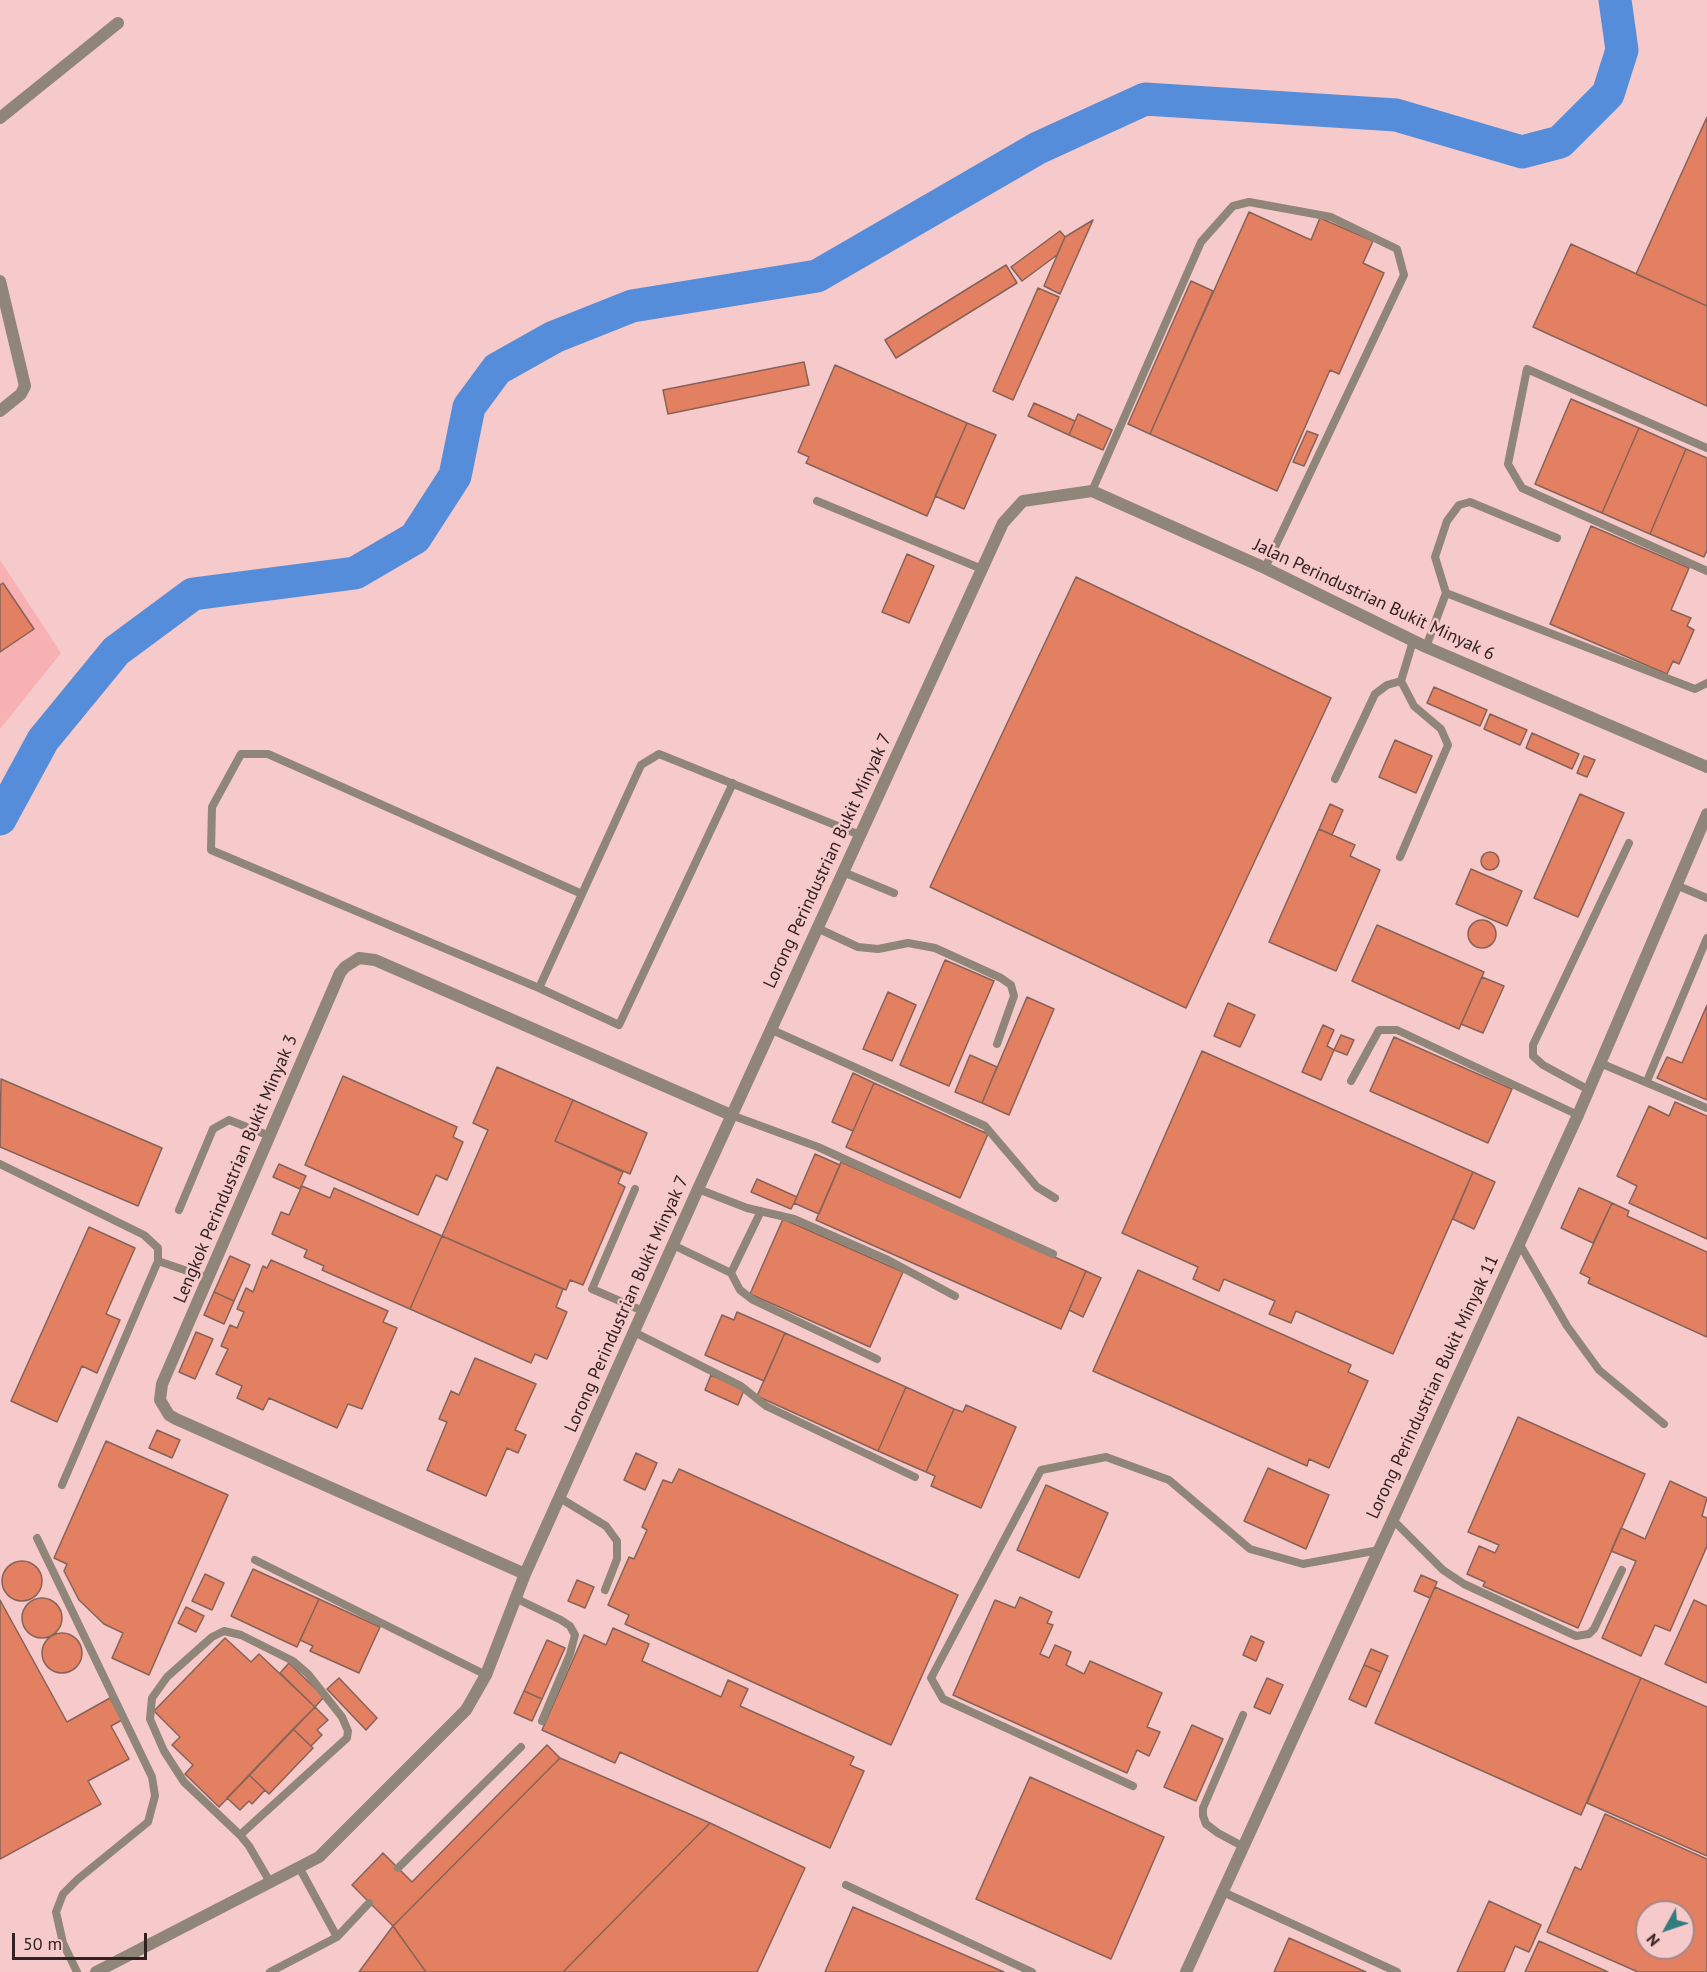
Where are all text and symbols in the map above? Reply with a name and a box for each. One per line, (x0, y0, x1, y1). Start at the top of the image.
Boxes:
street label: Jalan Perindustrian Bukit Minyak 6 (1250, 534, 1498, 666)
street label: Lorong Perindustrian Bukit Minyak 7 (759, 730, 897, 992)
street label: Lengkok Perindustrian Bukit Minyak 3 (170, 1032, 302, 1306)
street label: Lorong Perindustrian Bukit Minyak 7 (560, 1172, 694, 1436)
street label: Lorong Perindustrian Bukit Minyak 11 (1362, 1252, 1504, 1522)
north arrow (1635, 1900, 1695, 1960)
scale bar (15, 1921, 150, 1959)
text: N (1642, 1930, 1664, 1951)
text: 50 m (23, 1932, 62, 1955)

